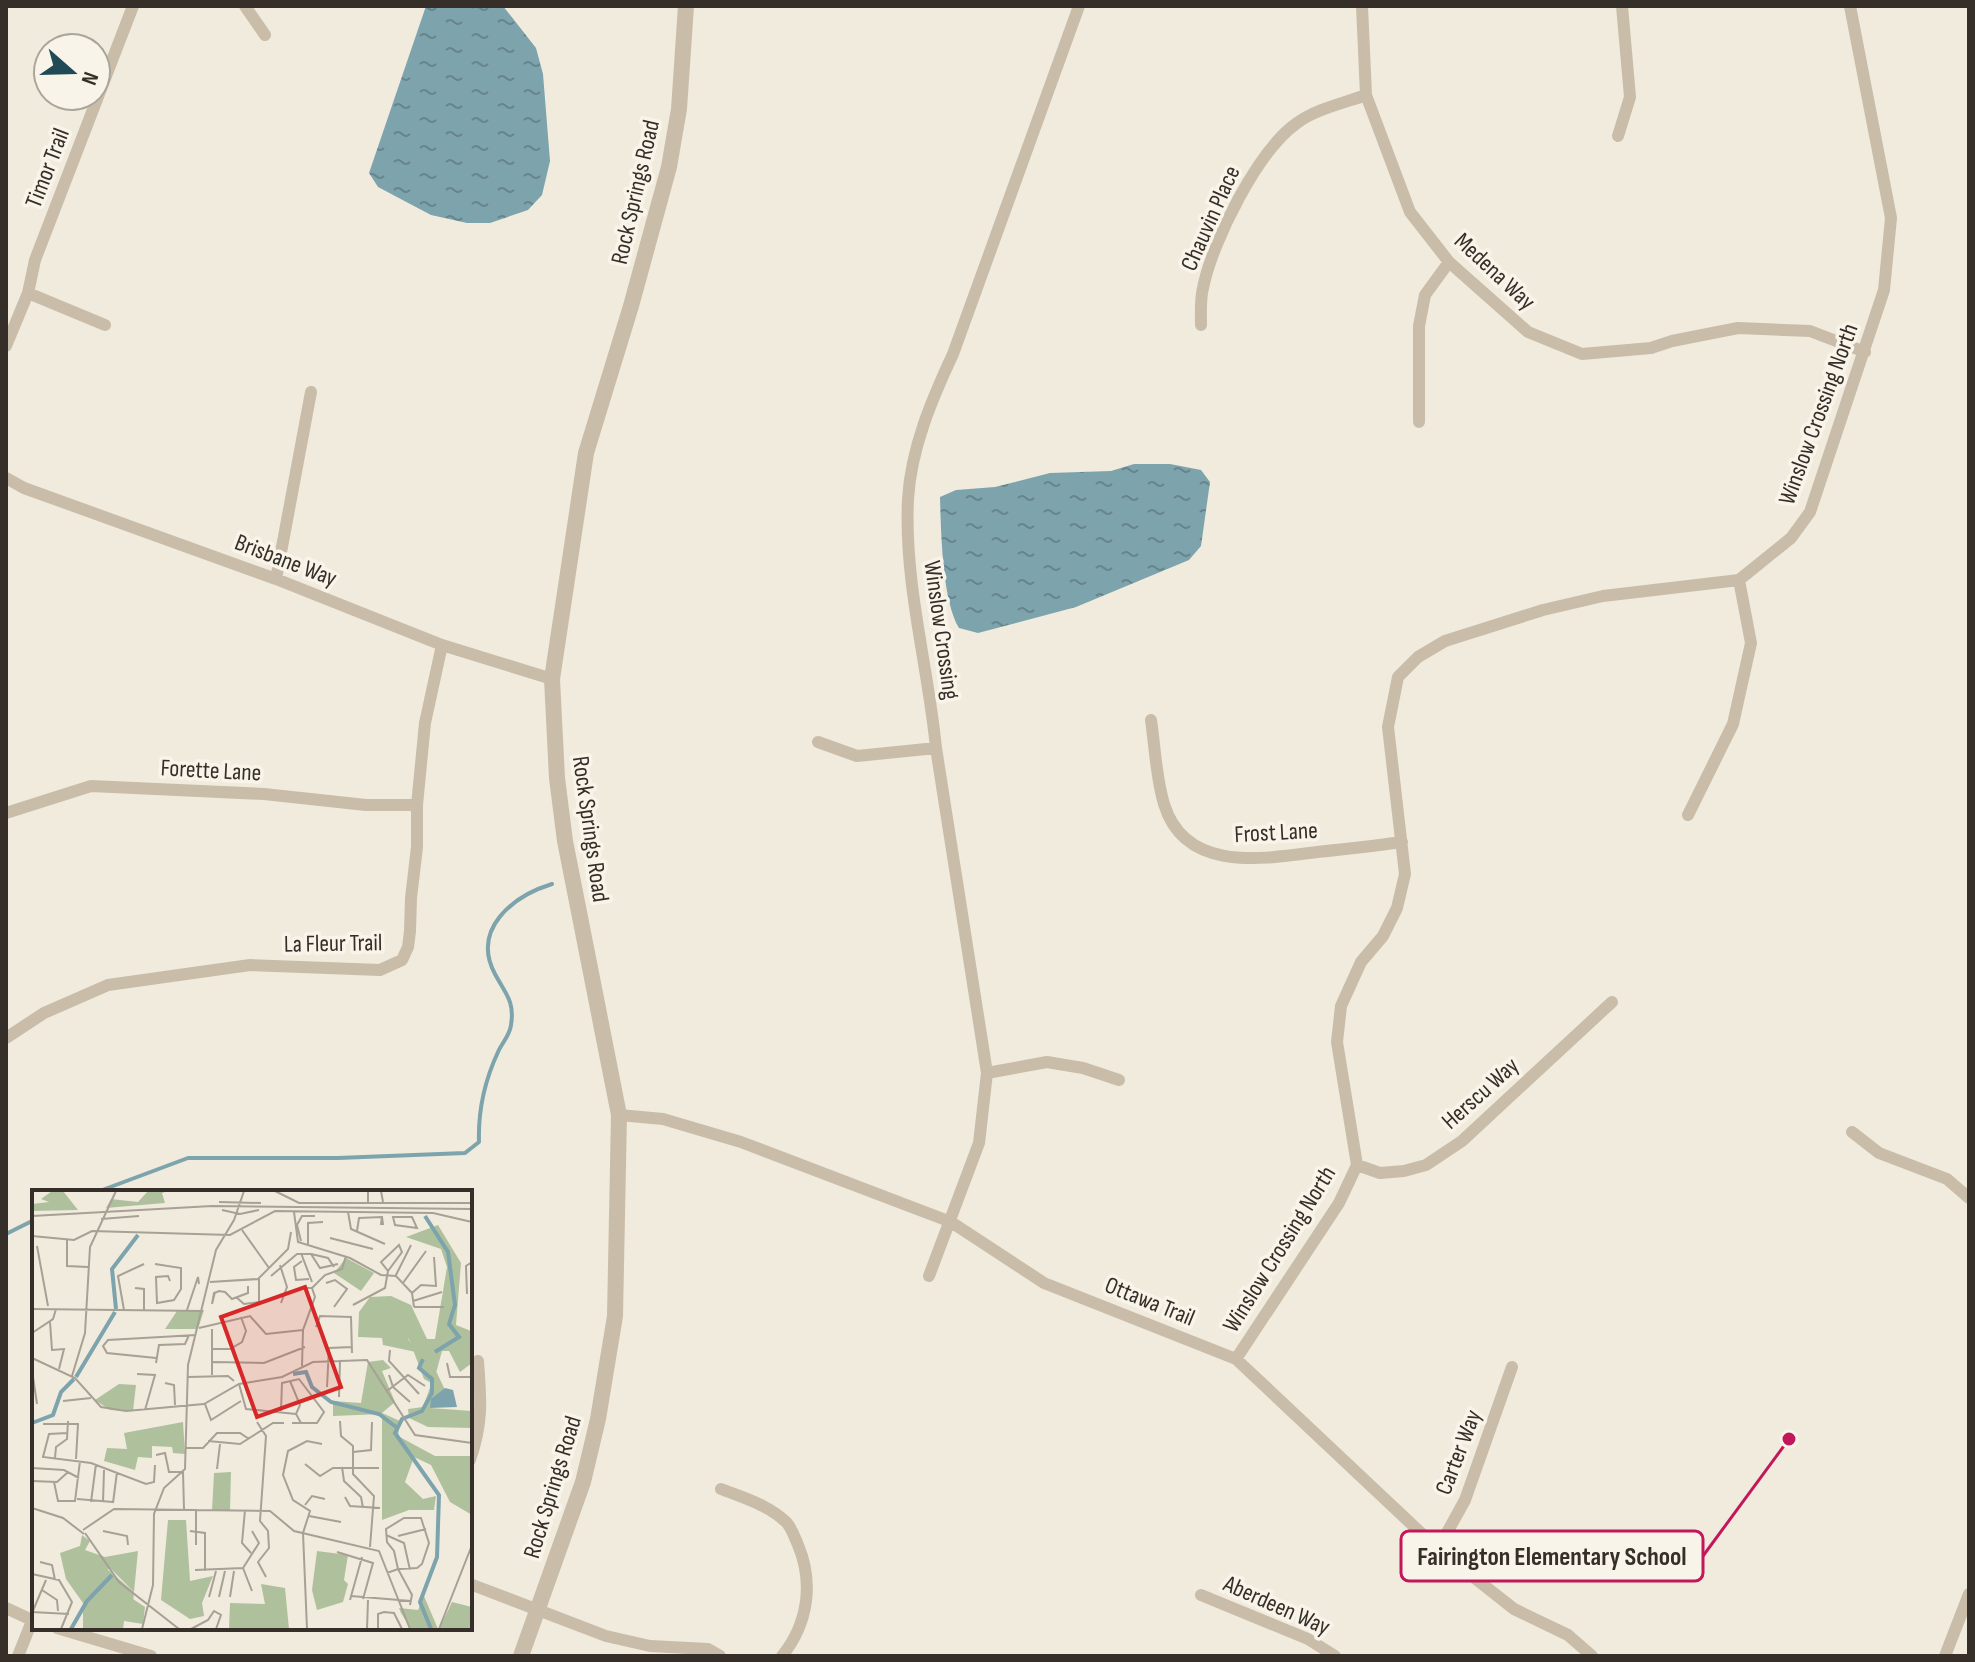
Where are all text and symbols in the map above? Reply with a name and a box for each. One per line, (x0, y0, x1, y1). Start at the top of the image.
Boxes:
north arrow (32, 32, 112, 112)
text: N (75, 68, 104, 88)
street label: Rock Springs Road (605, 117, 666, 267)
street label: Timor Trail (19, 124, 76, 212)
street label: Chauvin Place (1174, 161, 1246, 275)
street label: Medena Way (1448, 227, 1541, 316)
street label: Winslow Crossing North (1772, 320, 1865, 509)
street label: Brisbane Way (231, 528, 341, 593)
street label: Winslow Crossing (917, 559, 966, 701)
street label: Forette Lane (160, 753, 262, 788)
street label: Rock Springs Road (566, 754, 615, 904)
street label: Frost Lane (1234, 816, 1318, 849)
street label: La Fleur Trail (283, 928, 383, 959)
street label: Herscu Way (1436, 1051, 1525, 1136)
street label: Winslow Crossing North (1217, 1161, 1342, 1338)
inset map (32, 1190, 472, 1630)
street label: Ottawa Trail (1101, 1270, 1199, 1333)
street label: Carter Way (1429, 1406, 1488, 1499)
street label: Rock Springs Road (517, 1413, 588, 1562)
callout: Fairington Elementary School (1401, 1531, 1703, 1581)
text: Fairington Elementary School (1417, 1542, 1687, 1573)
street label: Aberdeen Way (1218, 1569, 1334, 1642)

